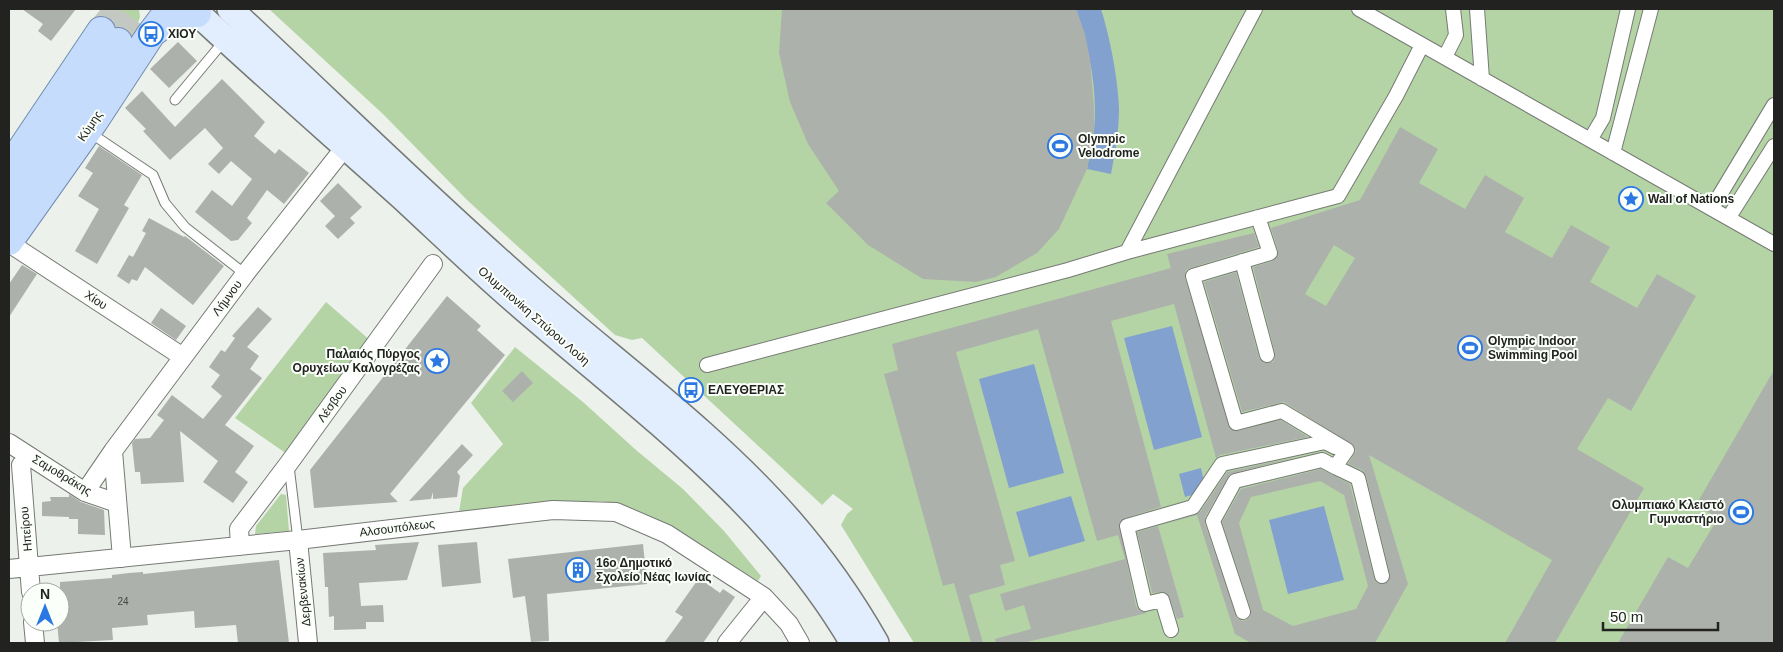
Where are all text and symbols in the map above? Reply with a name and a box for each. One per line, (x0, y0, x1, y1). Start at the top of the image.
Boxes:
bus stop icon: ΧΙΟΥ (138, 21, 164, 47)
place label: ΧΙΟΥ (168, 27, 196, 41)
street label: Κύμης (75, 108, 105, 144)
place label: Olympic Velodrome (1078, 132, 1140, 160)
sports icon: Olympic Velodrome (1047, 133, 1073, 159)
place icon: Wall of Nations (1618, 186, 1644, 212)
place label: Wall of Nations (1648, 192, 1735, 206)
street label: Ολυμπιονίκη Σπύρου Λούη (475, 264, 593, 368)
street label: Λήμνου (209, 277, 245, 319)
street label: Χίου (82, 288, 110, 312)
place label: Olympic Indoor Swimming Pool (1488, 334, 1577, 362)
sports icon: Olympic Indoor Swimming Pool (1457, 335, 1483, 361)
place label: Παλαιός Πύργος Ορυχείων Καλογρέζας (293, 347, 420, 375)
place icon: Παλαιός Πύργος Ορυχείων Καλογρέζας (424, 348, 450, 374)
bus stop icon: ΕΛΕΥΘΕΡΙΑΣ (678, 377, 704, 403)
street label: Λέσβου (314, 383, 350, 425)
place label: ΕΛΕΥΘΕΡΙΑΣ (708, 383, 784, 397)
street label: Σαμοθράκης (30, 452, 94, 498)
place label: Ολυμπιακό Κλειστό Γυμναστήριο (1612, 498, 1724, 526)
sports icon: Ολυμπιακό Κλειστό Γυμναστήριο (1728, 499, 1754, 525)
street label: Ηπείρου (17, 506, 35, 552)
street label: Αλσουπόλεως (359, 516, 436, 540)
place label: 16ο Δημοτικό Σχολείο Νέας Ιωνίας (596, 556, 712, 584)
street label: Δερβενακίων (292, 557, 314, 627)
building icon: 16ο Δημοτικό Σχολείο Νέας Ιωνίας (565, 557, 591, 583)
north arrow (20, 582, 70, 632)
text: N (40, 586, 50, 602)
house number: 24 (117, 596, 129, 607)
scale bar (1603, 600, 1718, 632)
text: 50 m (1610, 608, 1643, 625)

